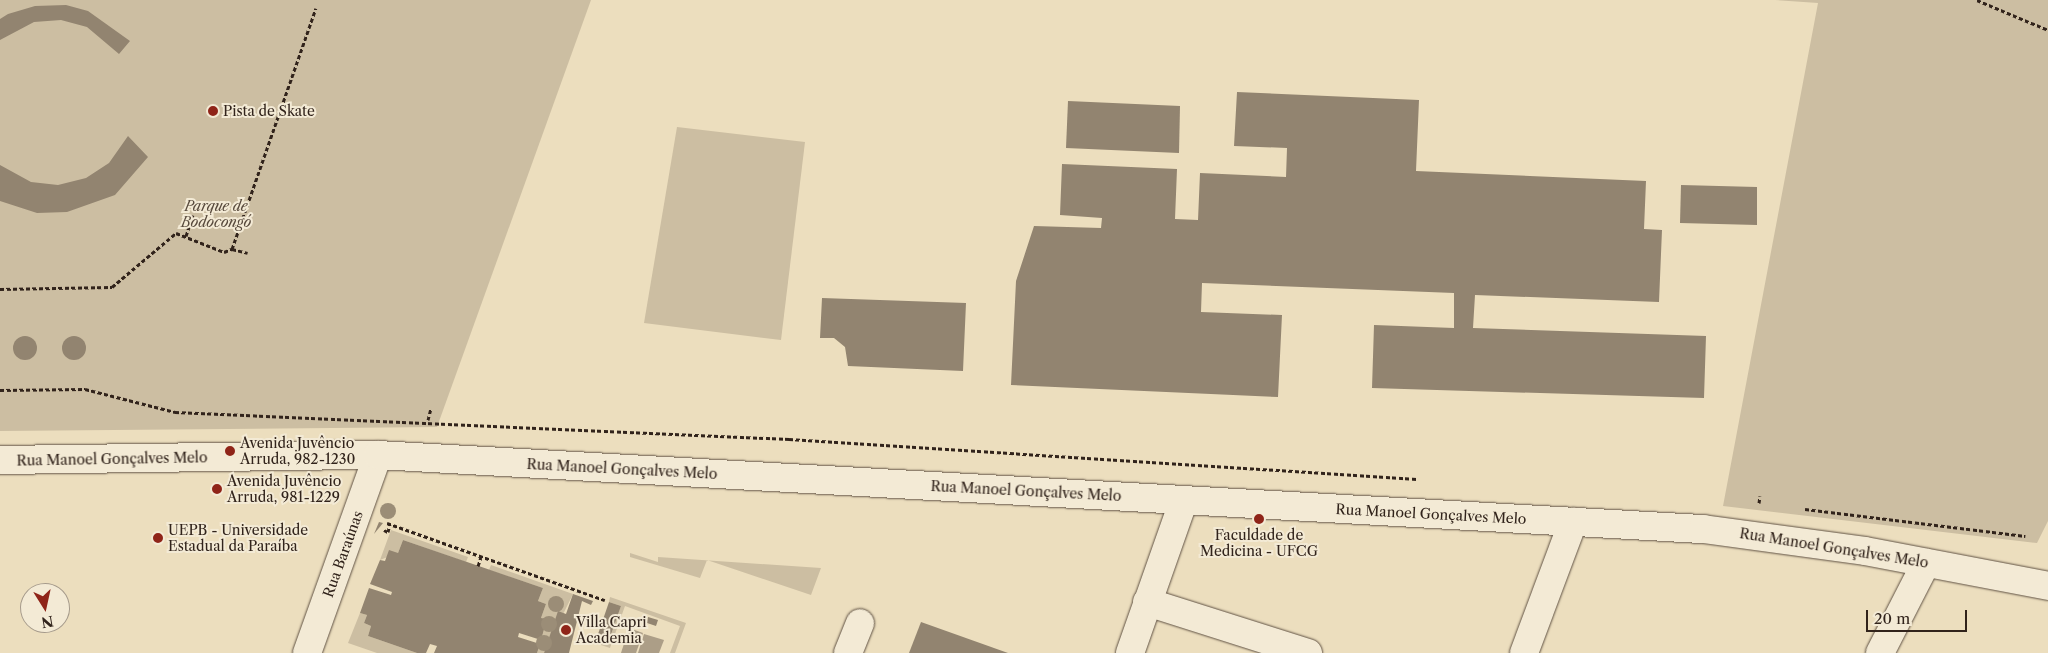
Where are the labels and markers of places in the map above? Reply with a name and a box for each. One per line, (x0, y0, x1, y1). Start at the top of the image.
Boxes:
place label: Pista de Skate (223, 103, 315, 119)
marker: Pista de Skate (207, 105, 219, 117)
place label: Avenida Juvêncio Arruda, 982-1230 (240, 435, 355, 468)
marker: Avenida Juvêncio Arruda, 982-1230 (224, 445, 236, 457)
place label: Avenida Juvêncio Arruda, 981-1229 (227, 473, 341, 506)
marker: Avenida Juvêncio Arruda, 981-1229 (211, 483, 223, 495)
marker: Faculdade de Medicina - UFCG (1253, 513, 1265, 525)
place label: UEPB - Universidade Estadual da Paraíba (168, 522, 308, 554)
place label: Faculdade de Medicina - UFCG (1200, 527, 1318, 560)
marker: UEPB - Universidade Estadual da Paraíba (152, 532, 164, 544)
place label: Villa Capri Academia (576, 614, 647, 646)
marker: Villa Capri Academia (560, 624, 572, 636)

